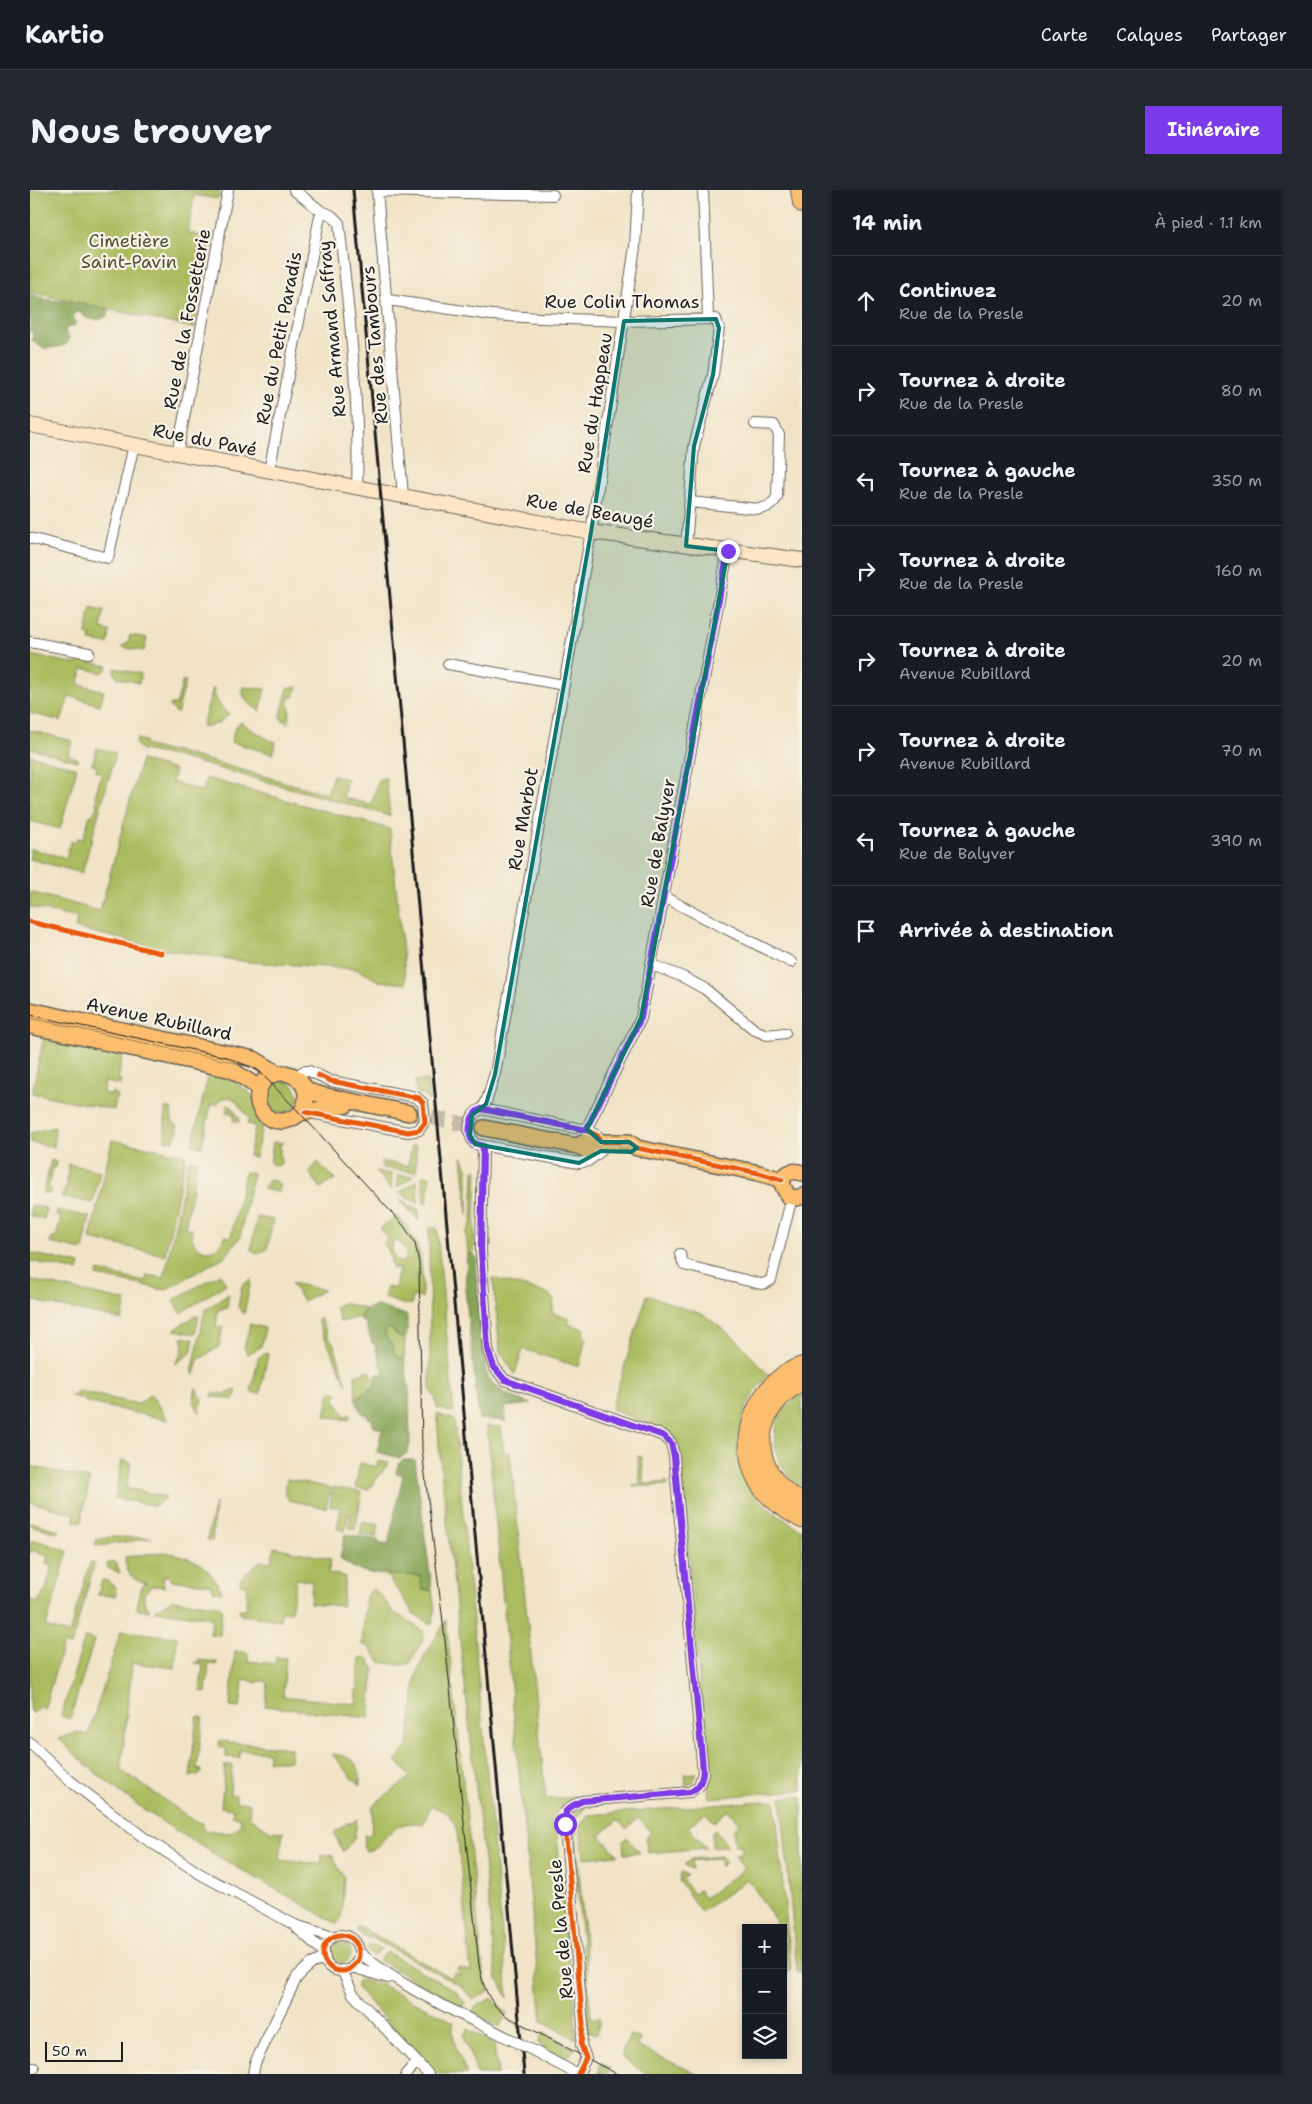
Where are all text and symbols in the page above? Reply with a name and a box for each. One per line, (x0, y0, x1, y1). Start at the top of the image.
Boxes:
text: Kartio (25, 19, 104, 51)
text: Carte (1041, 23, 1088, 47)
text: Calques (1116, 23, 1183, 47)
text: Partager (1211, 23, 1287, 47)
button: Itinéraire (1145, 106, 1282, 154)
text: Nous trouver (30, 107, 272, 154)
text: 14 min (852, 209, 922, 237)
text: À pied · 1.1 km (1154, 212, 1262, 233)
street label: Rue de la Fossetterie (158, 227, 216, 411)
park label: Cimetière Saint-Pavin (81, 229, 177, 274)
street label: Rue Armand Saffray (312, 240, 352, 418)
street label: Rue du Petit Paradis (250, 249, 308, 427)
street label: Rue des Tambours (356, 265, 394, 425)
text: Continuez (899, 278, 997, 303)
icon: ahead (852, 287, 880, 315)
street label: Rue Colin Thomas (544, 290, 700, 314)
text: 20 m (1221, 290, 1262, 311)
text: Rue de la Presle (899, 303, 1024, 324)
street label: Rue du Happeau (572, 331, 618, 475)
text: Tournez à droite (899, 368, 1066, 393)
icon: right (852, 377, 880, 405)
text: 80 m (1221, 380, 1262, 401)
text: Rue de la Presle (899, 393, 1024, 414)
street label: Rue du Pavé (151, 418, 259, 462)
text: Tournez à gauche (899, 458, 1076, 483)
icon: left (852, 467, 880, 495)
text: 350 m (1211, 470, 1262, 491)
text: Rue de la Presle (899, 483, 1024, 504)
street label: Rue de Beaugé (524, 488, 656, 534)
route end (717, 540, 740, 563)
text: Tournez à droite (899, 548, 1066, 573)
icon: right (852, 557, 880, 585)
text: 160 m (1215, 560, 1262, 581)
text: Rue de la Presle (899, 573, 1024, 594)
text: Tournez à droite (899, 638, 1066, 663)
icon: right (852, 647, 880, 675)
text: 20 m (1221, 650, 1262, 671)
text: Avenue Rubillard (899, 663, 1031, 684)
text: Tournez à droite (899, 728, 1066, 753)
icon: right (852, 737, 880, 765)
text: 70 m (1221, 740, 1262, 761)
text: Avenue Rubillard (899, 753, 1031, 774)
street label: Rue Marbot (502, 766, 544, 872)
street label: Rue de Balyver (635, 777, 681, 909)
text: Tournez à gauche (899, 818, 1076, 843)
icon: left (852, 827, 880, 855)
text: 390 m (1210, 830, 1262, 851)
text: Rue de Balyver (899, 843, 1015, 864)
icon: arrive (852, 917, 880, 945)
text: Arrivée à destination (899, 918, 1113, 943)
street label: Avenue Rubillard (84, 992, 234, 1046)
route start (554, 1813, 577, 1836)
street label: Rue de la Presle (543, 1858, 579, 2000)
map controls (742, 1924, 787, 2059)
button: + (742, 1924, 787, 1969)
button: − (742, 1969, 787, 2014)
button: layers (742, 2014, 787, 2059)
scale bar (45, 2039, 122, 2062)
text: 50 m (52, 2042, 87, 2060)

